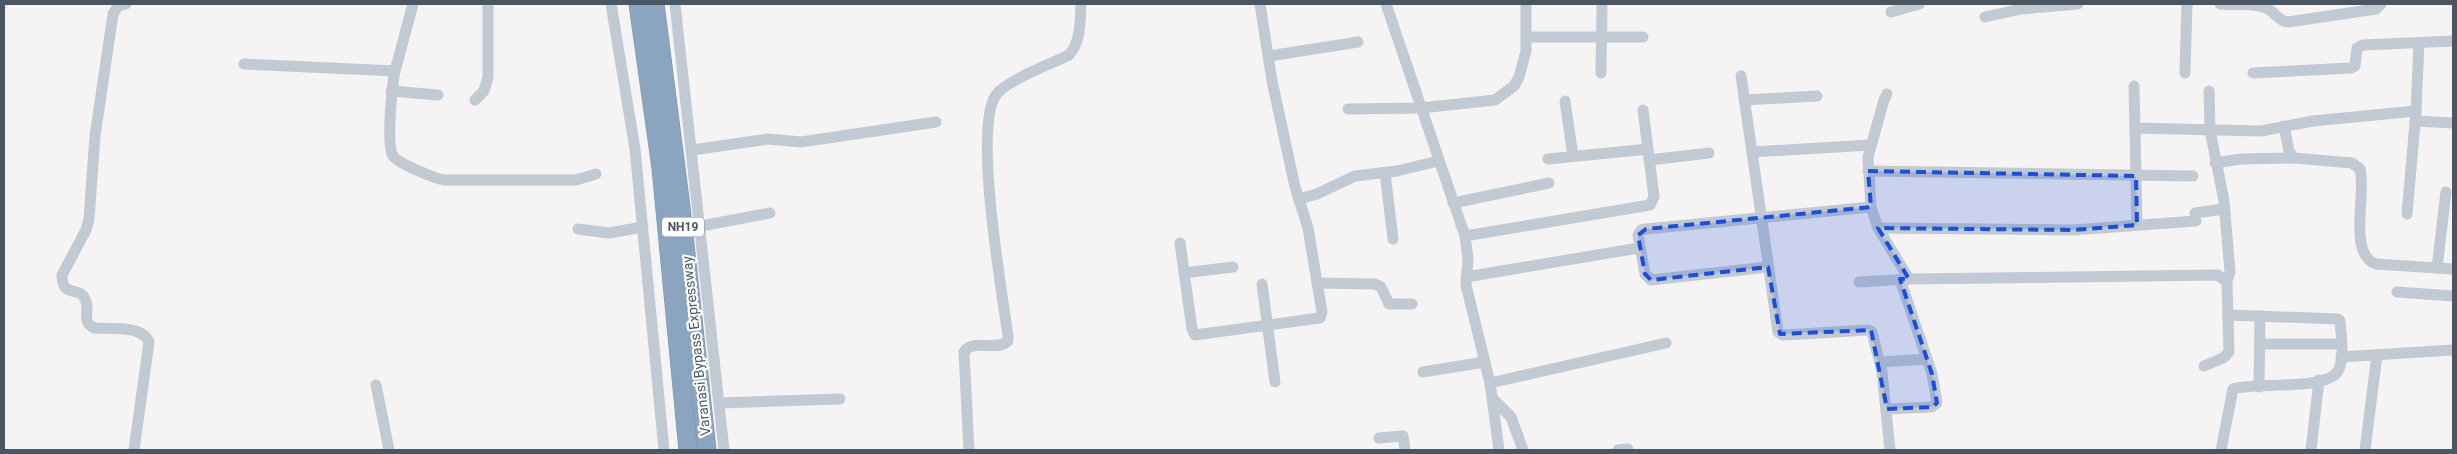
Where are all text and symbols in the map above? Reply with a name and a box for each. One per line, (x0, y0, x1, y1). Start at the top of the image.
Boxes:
road number: NH19 (662, 218, 704, 236)
street label: Varanasi Bypass Expressway (679, 255, 713, 437)

